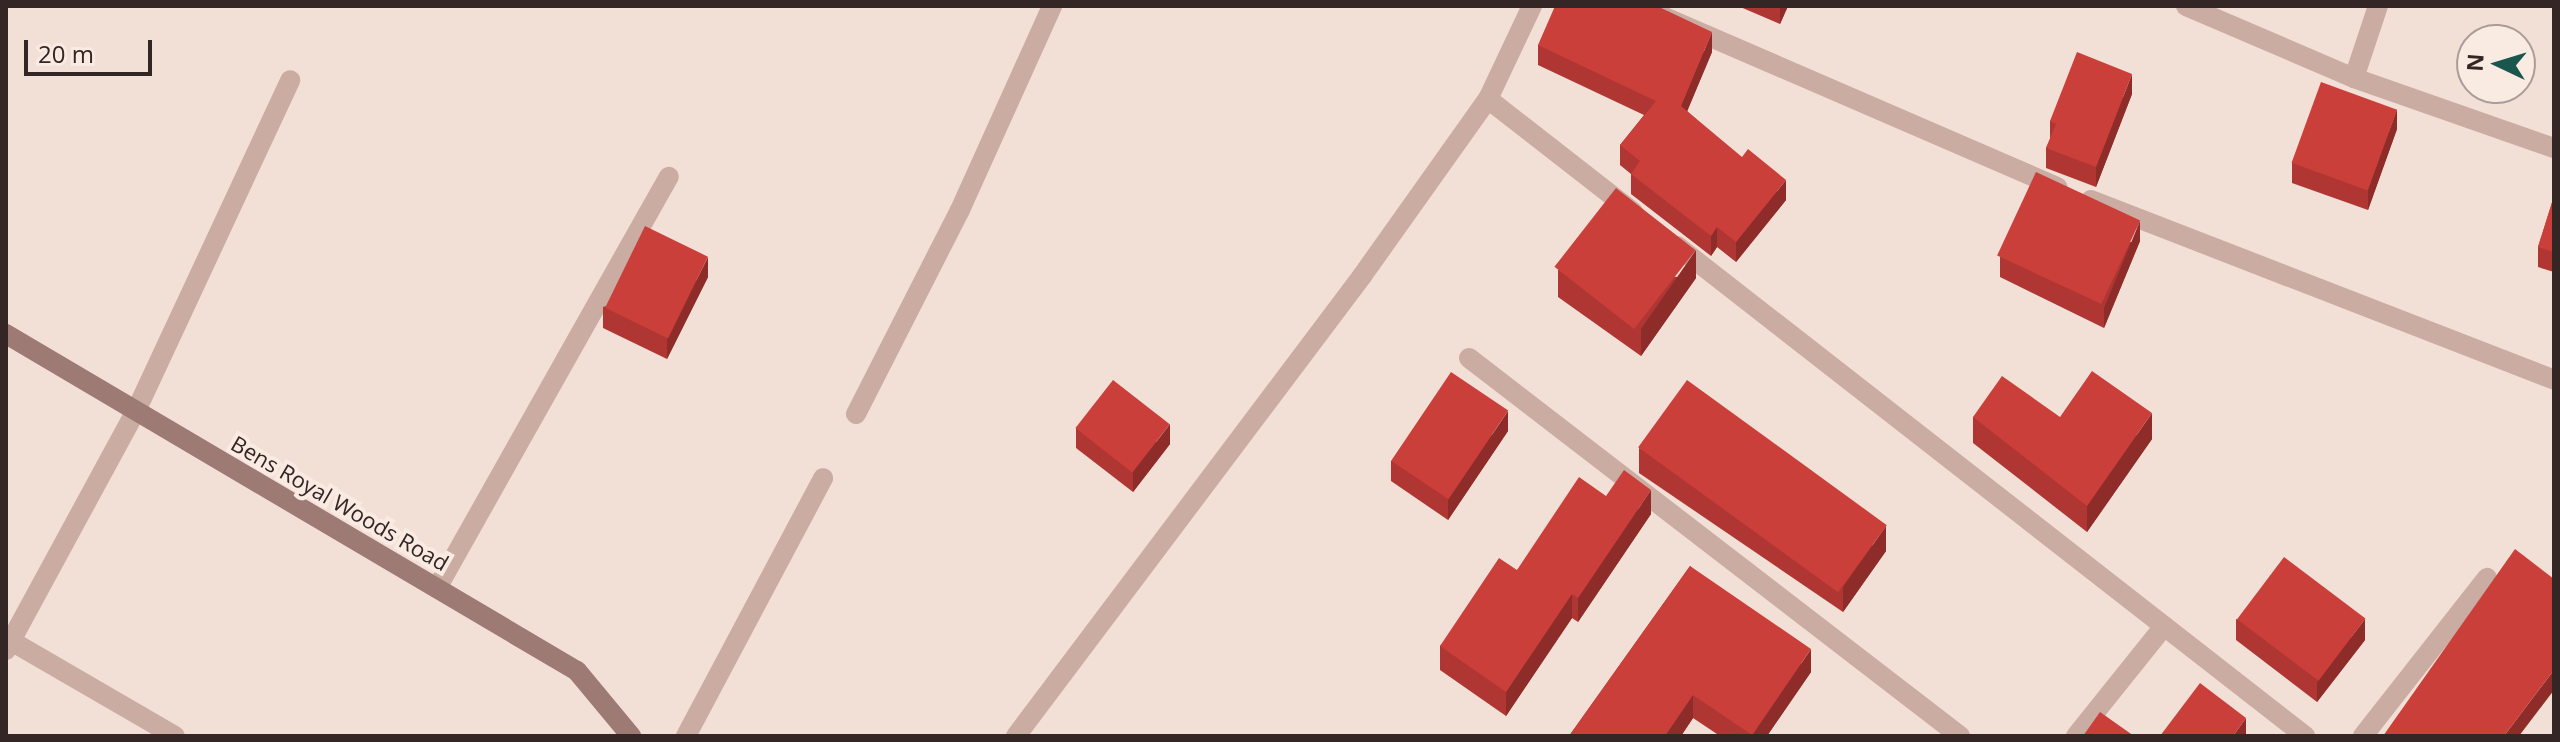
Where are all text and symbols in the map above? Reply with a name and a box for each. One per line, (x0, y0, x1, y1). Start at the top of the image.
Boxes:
scale bar (28, 24, 156, 74)
north arrow (2456, 24, 2536, 104)
text: 20 m (38, 37, 94, 70)
text: N (2458, 53, 2490, 72)
street label: Bens Royal Woods Road (227, 430, 453, 576)

